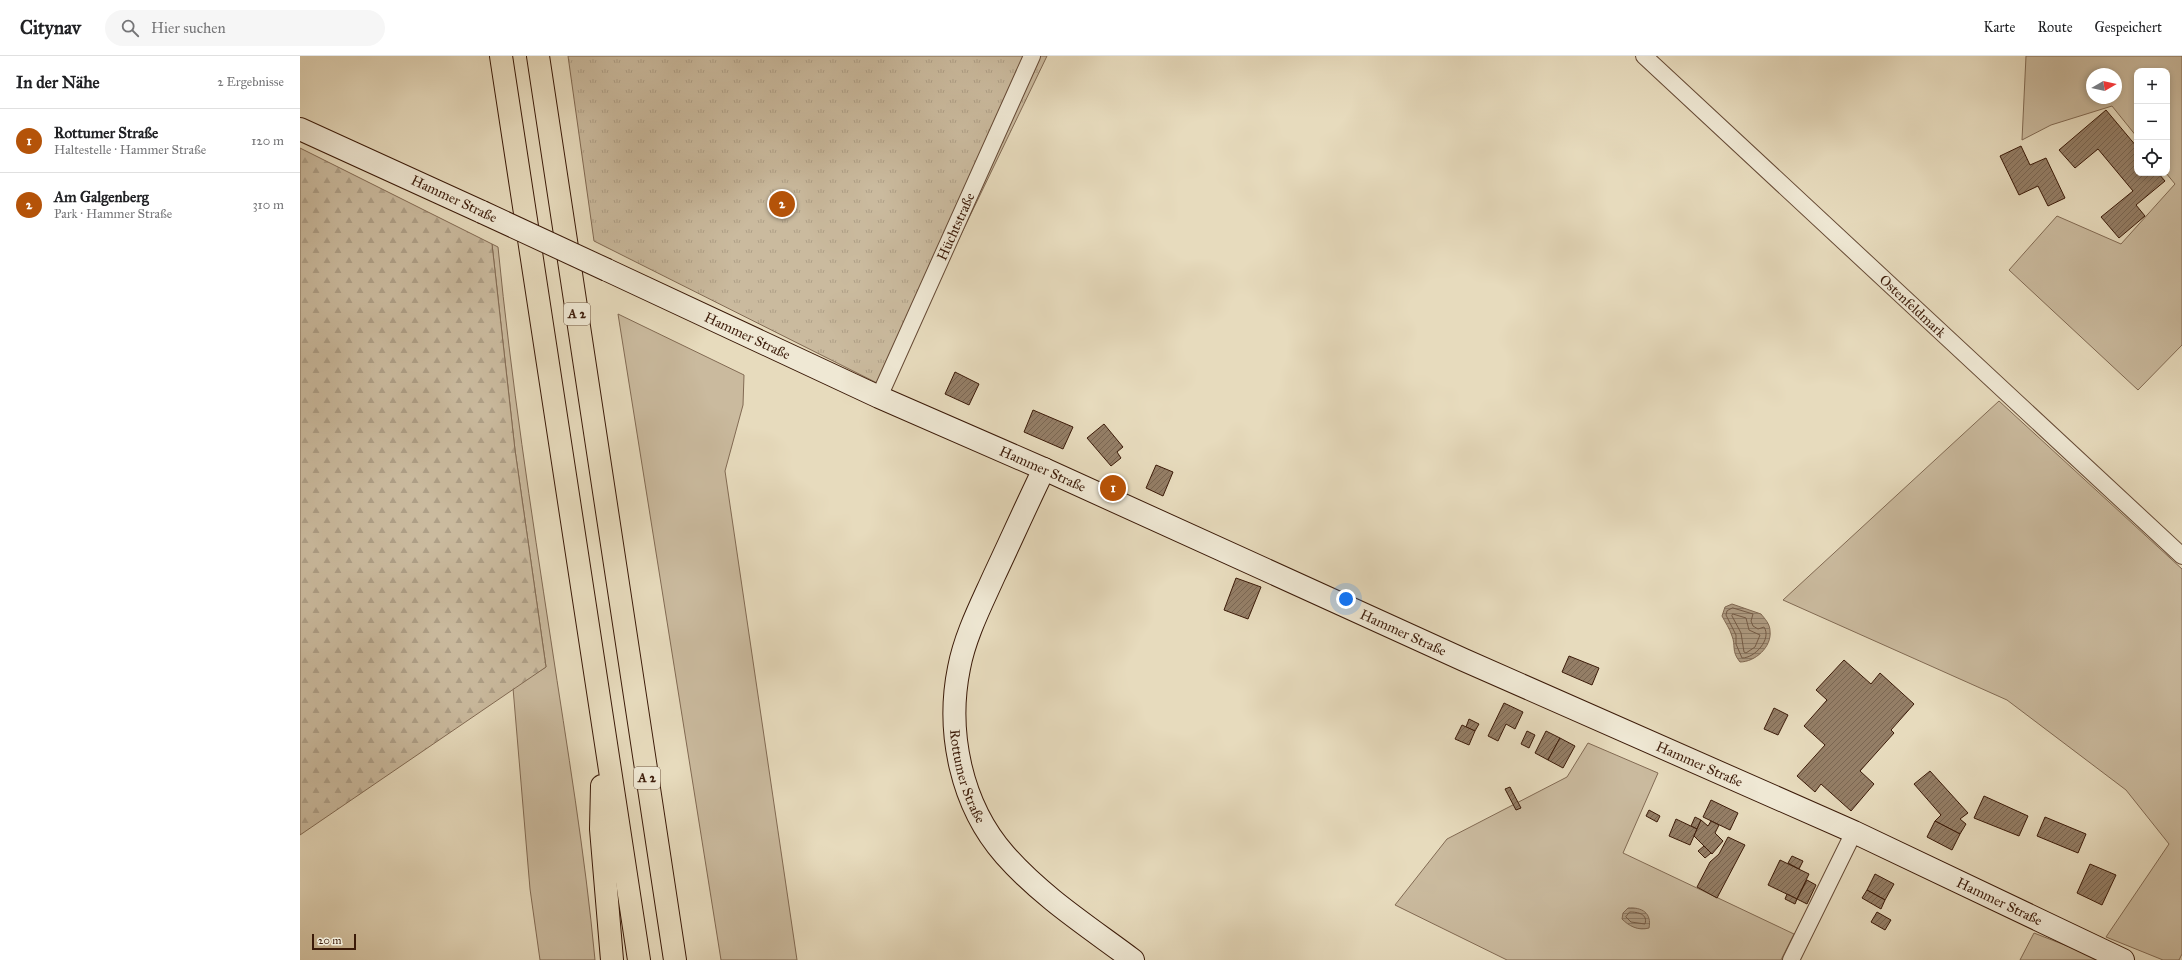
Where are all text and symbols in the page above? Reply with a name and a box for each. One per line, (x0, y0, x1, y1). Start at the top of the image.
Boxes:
search box (105, 10, 385, 46)
text: Citynav (20, 16, 81, 39)
icon: search (119, 17, 141, 39)
text: Hier suchen (151, 19, 226, 37)
text: Karte (1983, 19, 2015, 36)
text: Route (2037, 19, 2073, 36)
text: Gespeichert (2095, 19, 2162, 36)
north arrow (2086, 68, 2122, 104)
map controls (2134, 68, 2170, 176)
button: + (2134, 68, 2170, 104)
text: In der Nähe (16, 72, 100, 93)
text: 2 Ergebnisse (217, 74, 284, 90)
button: − (2134, 104, 2170, 140)
text: Rottumer Straße (54, 124, 158, 142)
text: 1 (26, 133, 32, 149)
text: 120 m (251, 133, 284, 149)
button: locate (2134, 140, 2170, 176)
text: Haltestelle · Hammer Straße (54, 142, 206, 158)
street label: Hammer Straße (408, 172, 500, 226)
text: Am Galgenberg (54, 188, 149, 206)
pin: 2 (769, 189, 795, 219)
street label: Hüchtstraße (933, 190, 978, 263)
text: 2 (26, 197, 32, 213)
text: 310 m (252, 197, 284, 213)
text: Park · Hammer Straße (54, 206, 172, 222)
street label: Ostenfeldmark (1876, 271, 1950, 341)
road number: A 2 (564, 303, 590, 325)
street label: Hammer Straße (702, 308, 793, 363)
street label: Hammer Straße (997, 442, 1089, 496)
pin: 1 (1100, 473, 1126, 503)
your location (1336, 589, 1356, 609)
street label: Hammer Straße (1358, 605, 1449, 659)
street label: Rottumer Straße (946, 728, 989, 826)
street label: Hammer Straße (1654, 737, 1746, 790)
road number: A 2 (634, 767, 660, 789)
street label: Hammer Straße (1954, 874, 2045, 929)
scale bar (312, 932, 356, 951)
text: 20 m (318, 934, 341, 947)

